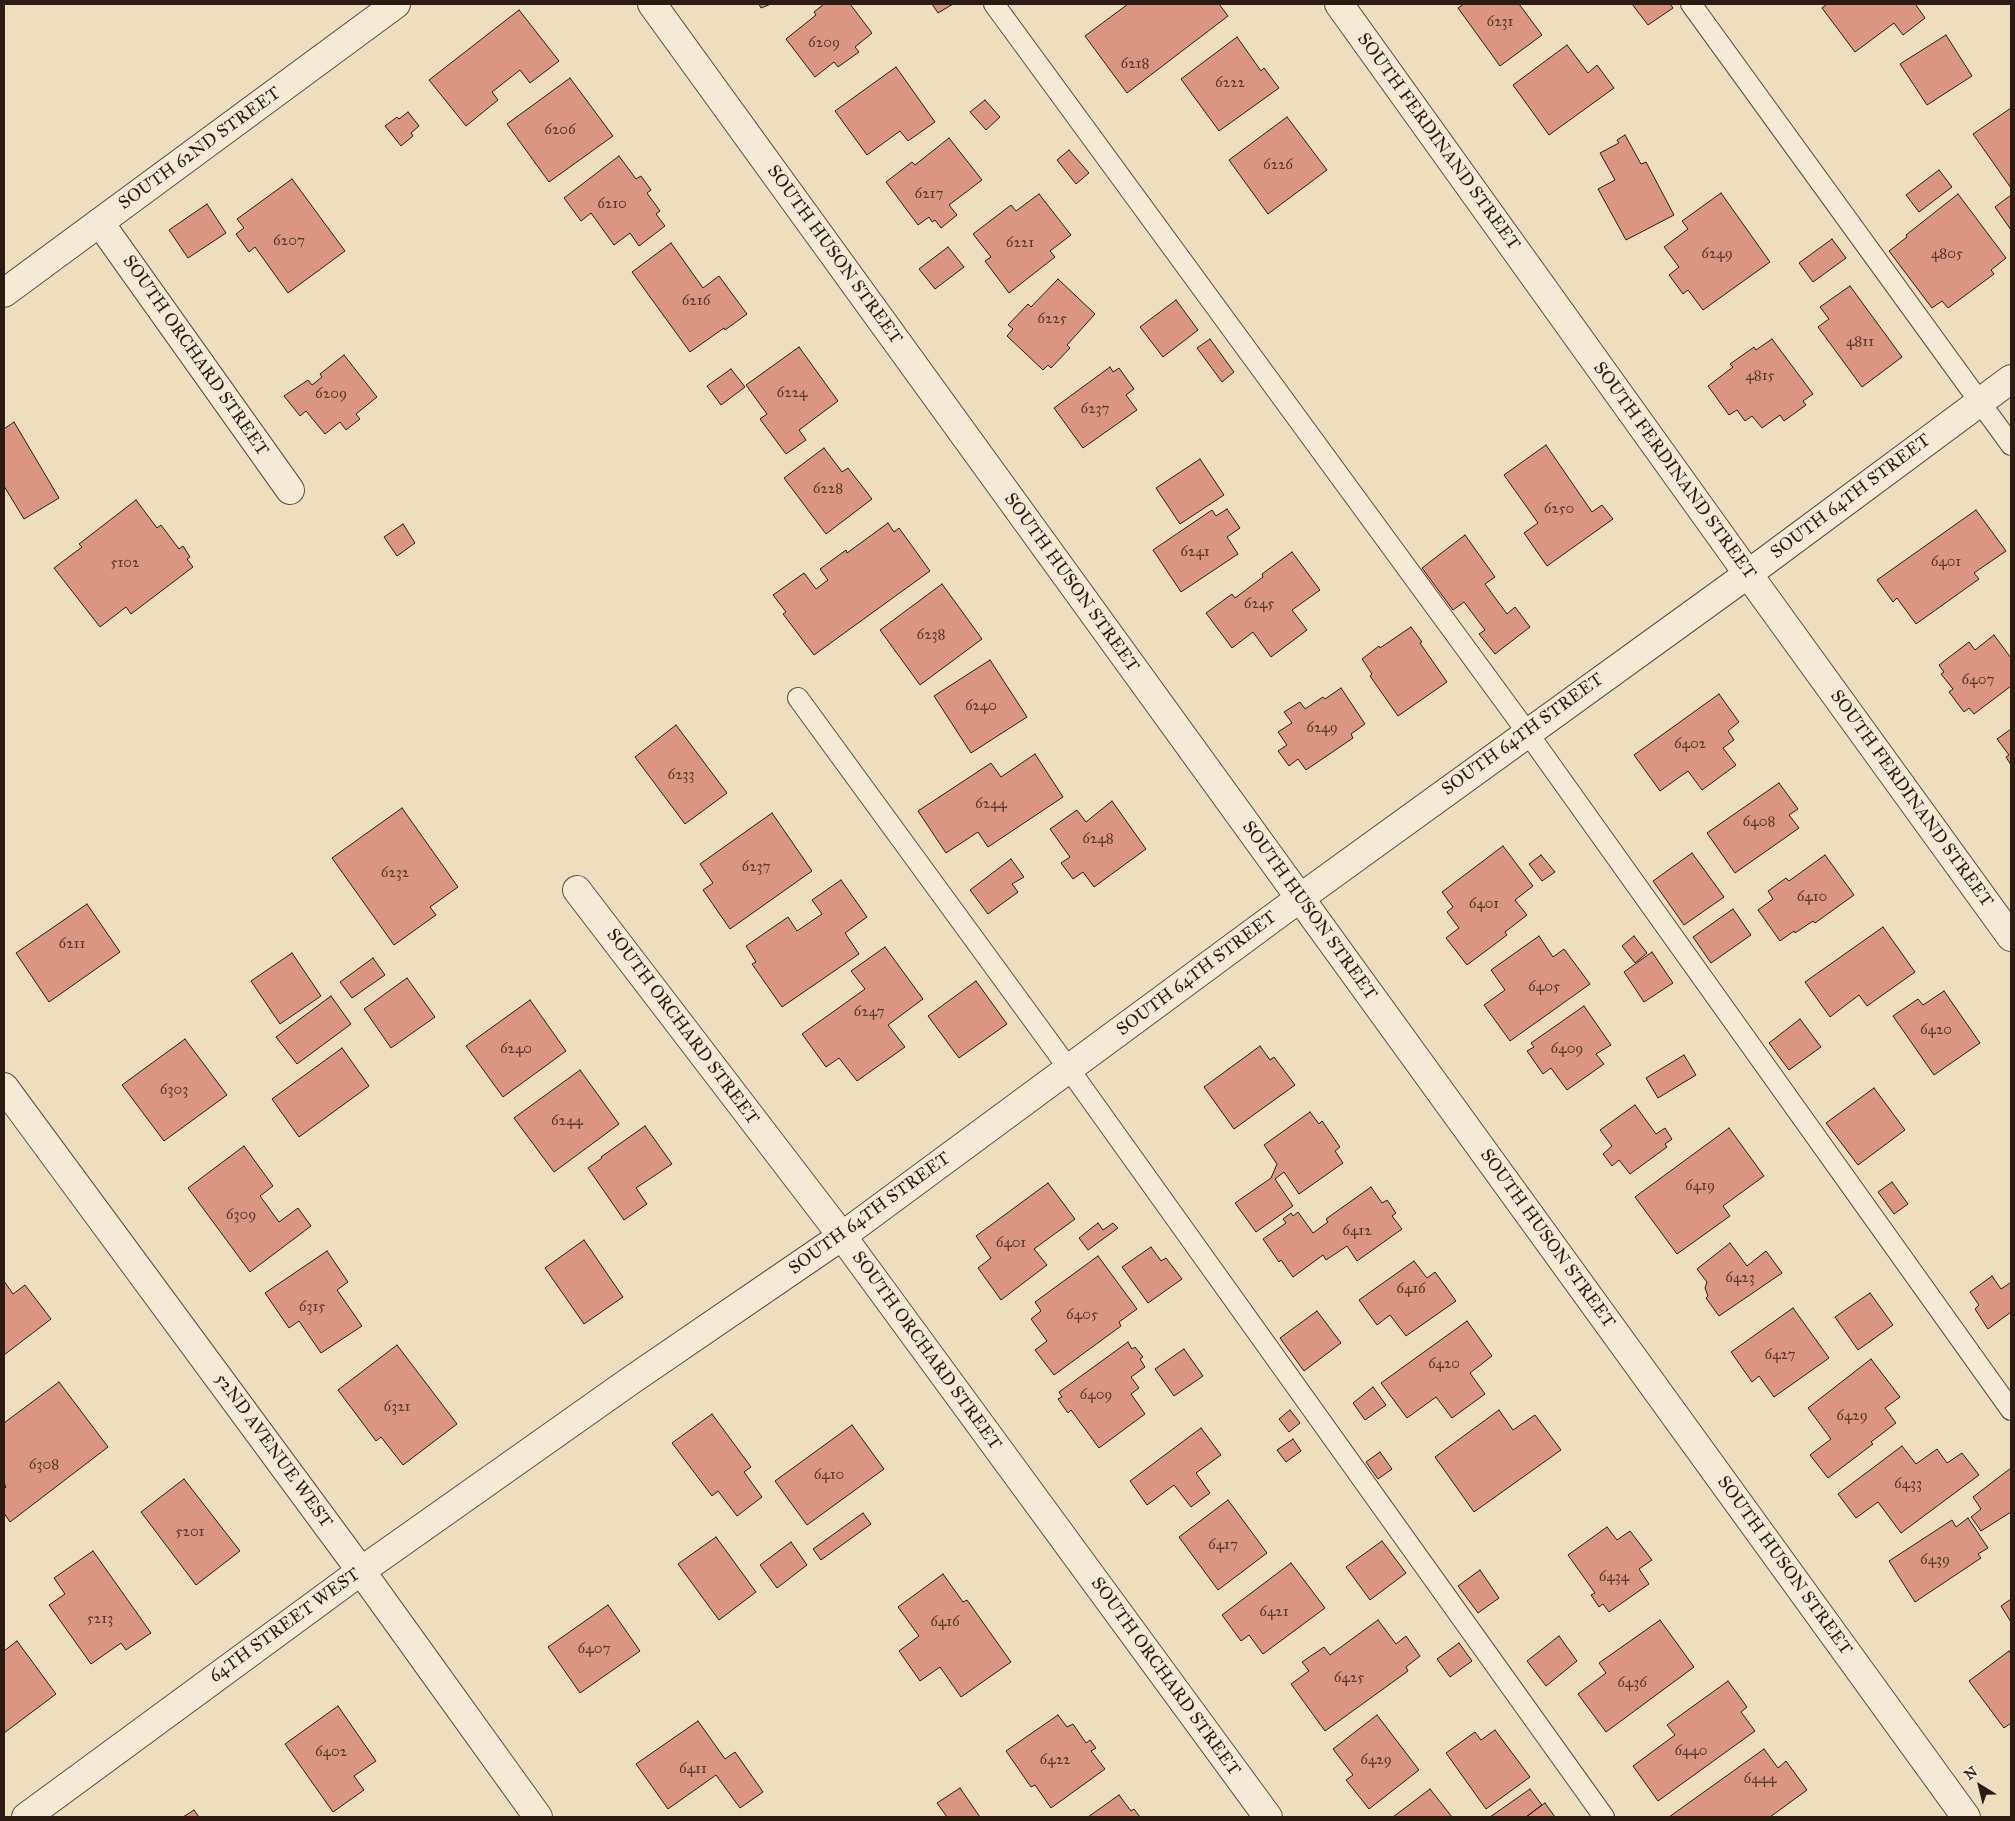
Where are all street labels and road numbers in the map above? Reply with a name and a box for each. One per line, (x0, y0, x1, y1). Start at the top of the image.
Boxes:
street label: SOUTH FERDINAND STREET (1352, 29, 1524, 255)
street label: SOUTH 62ND STREET (115, 83, 285, 215)
street label: SOUTH HUSON STREET (762, 161, 906, 349)
street label: SOUTH ORCHARD STREET (117, 252, 273, 460)
street label: SOUTH FERDINAND STREET (1588, 358, 1760, 584)
street label: SOUTH 64TH STREET (1767, 430, 1935, 564)
street label: SOUTH HUSON STREET (999, 489, 1143, 677)
street label: SOUTH 64TH STREET (1438, 669, 1608, 801)
street label: SOUTH FERDINAND STREET (1825, 686, 1997, 912)
street label: SOUTH HUSON STREET (1237, 817, 1381, 1005)
street label: SOUTH 64TH STREET (1113, 907, 1281, 1041)
street label: SOUTH ORCHARD STREET (601, 925, 763, 1129)
street label: SOUTH HUSON STREET (1475, 1145, 1619, 1333)
street label: SOUTH 64TH STREET (785, 1148, 955, 1280)
street label: SOUTH ORCHARD STREET (847, 1248, 1005, 1454)
street label: 52ND AVENUE WEST (210, 1370, 336, 1532)
street label: SOUTH HUSON STREET (1712, 1472, 1856, 1660)
street label: 64TH STREET WEST (205, 1564, 365, 1688)
street label: SOUTH ORCHARD STREET (1086, 1574, 1244, 1780)

